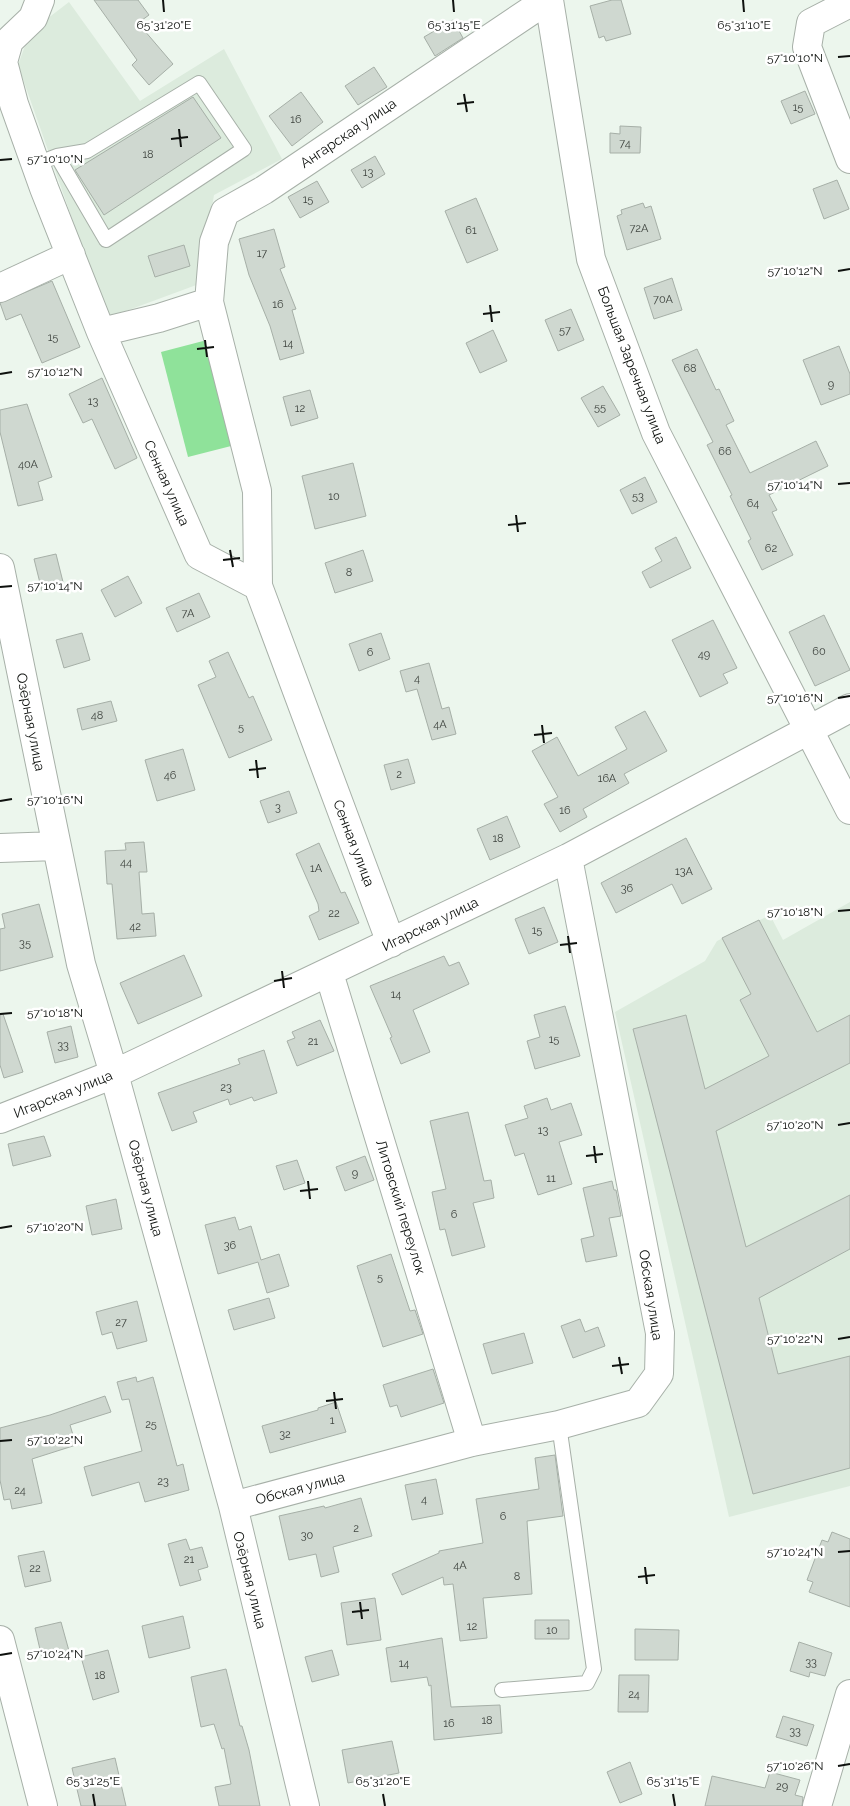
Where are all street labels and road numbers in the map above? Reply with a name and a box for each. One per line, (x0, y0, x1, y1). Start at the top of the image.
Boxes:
street label: Ангарская улица (297, 95, 399, 171)
street label: Большая Заречная улица (595, 284, 669, 446)
street label: Сенная улица (141, 438, 193, 528)
street label: Озёрная улица (14, 672, 48, 772)
street label: Сенная улица (330, 797, 378, 889)
street label: Игарская улица (379, 894, 481, 954)
street label: Игарская улица (11, 1067, 115, 1121)
street label: Озёрная улица (125, 1138, 167, 1238)
street label: Литовский переулок (373, 1138, 429, 1276)
street label: Обская улица (636, 1248, 666, 1342)
street label: Обская улица (254, 1468, 346, 1508)
street label: Озёрная улица (230, 1530, 270, 1630)

